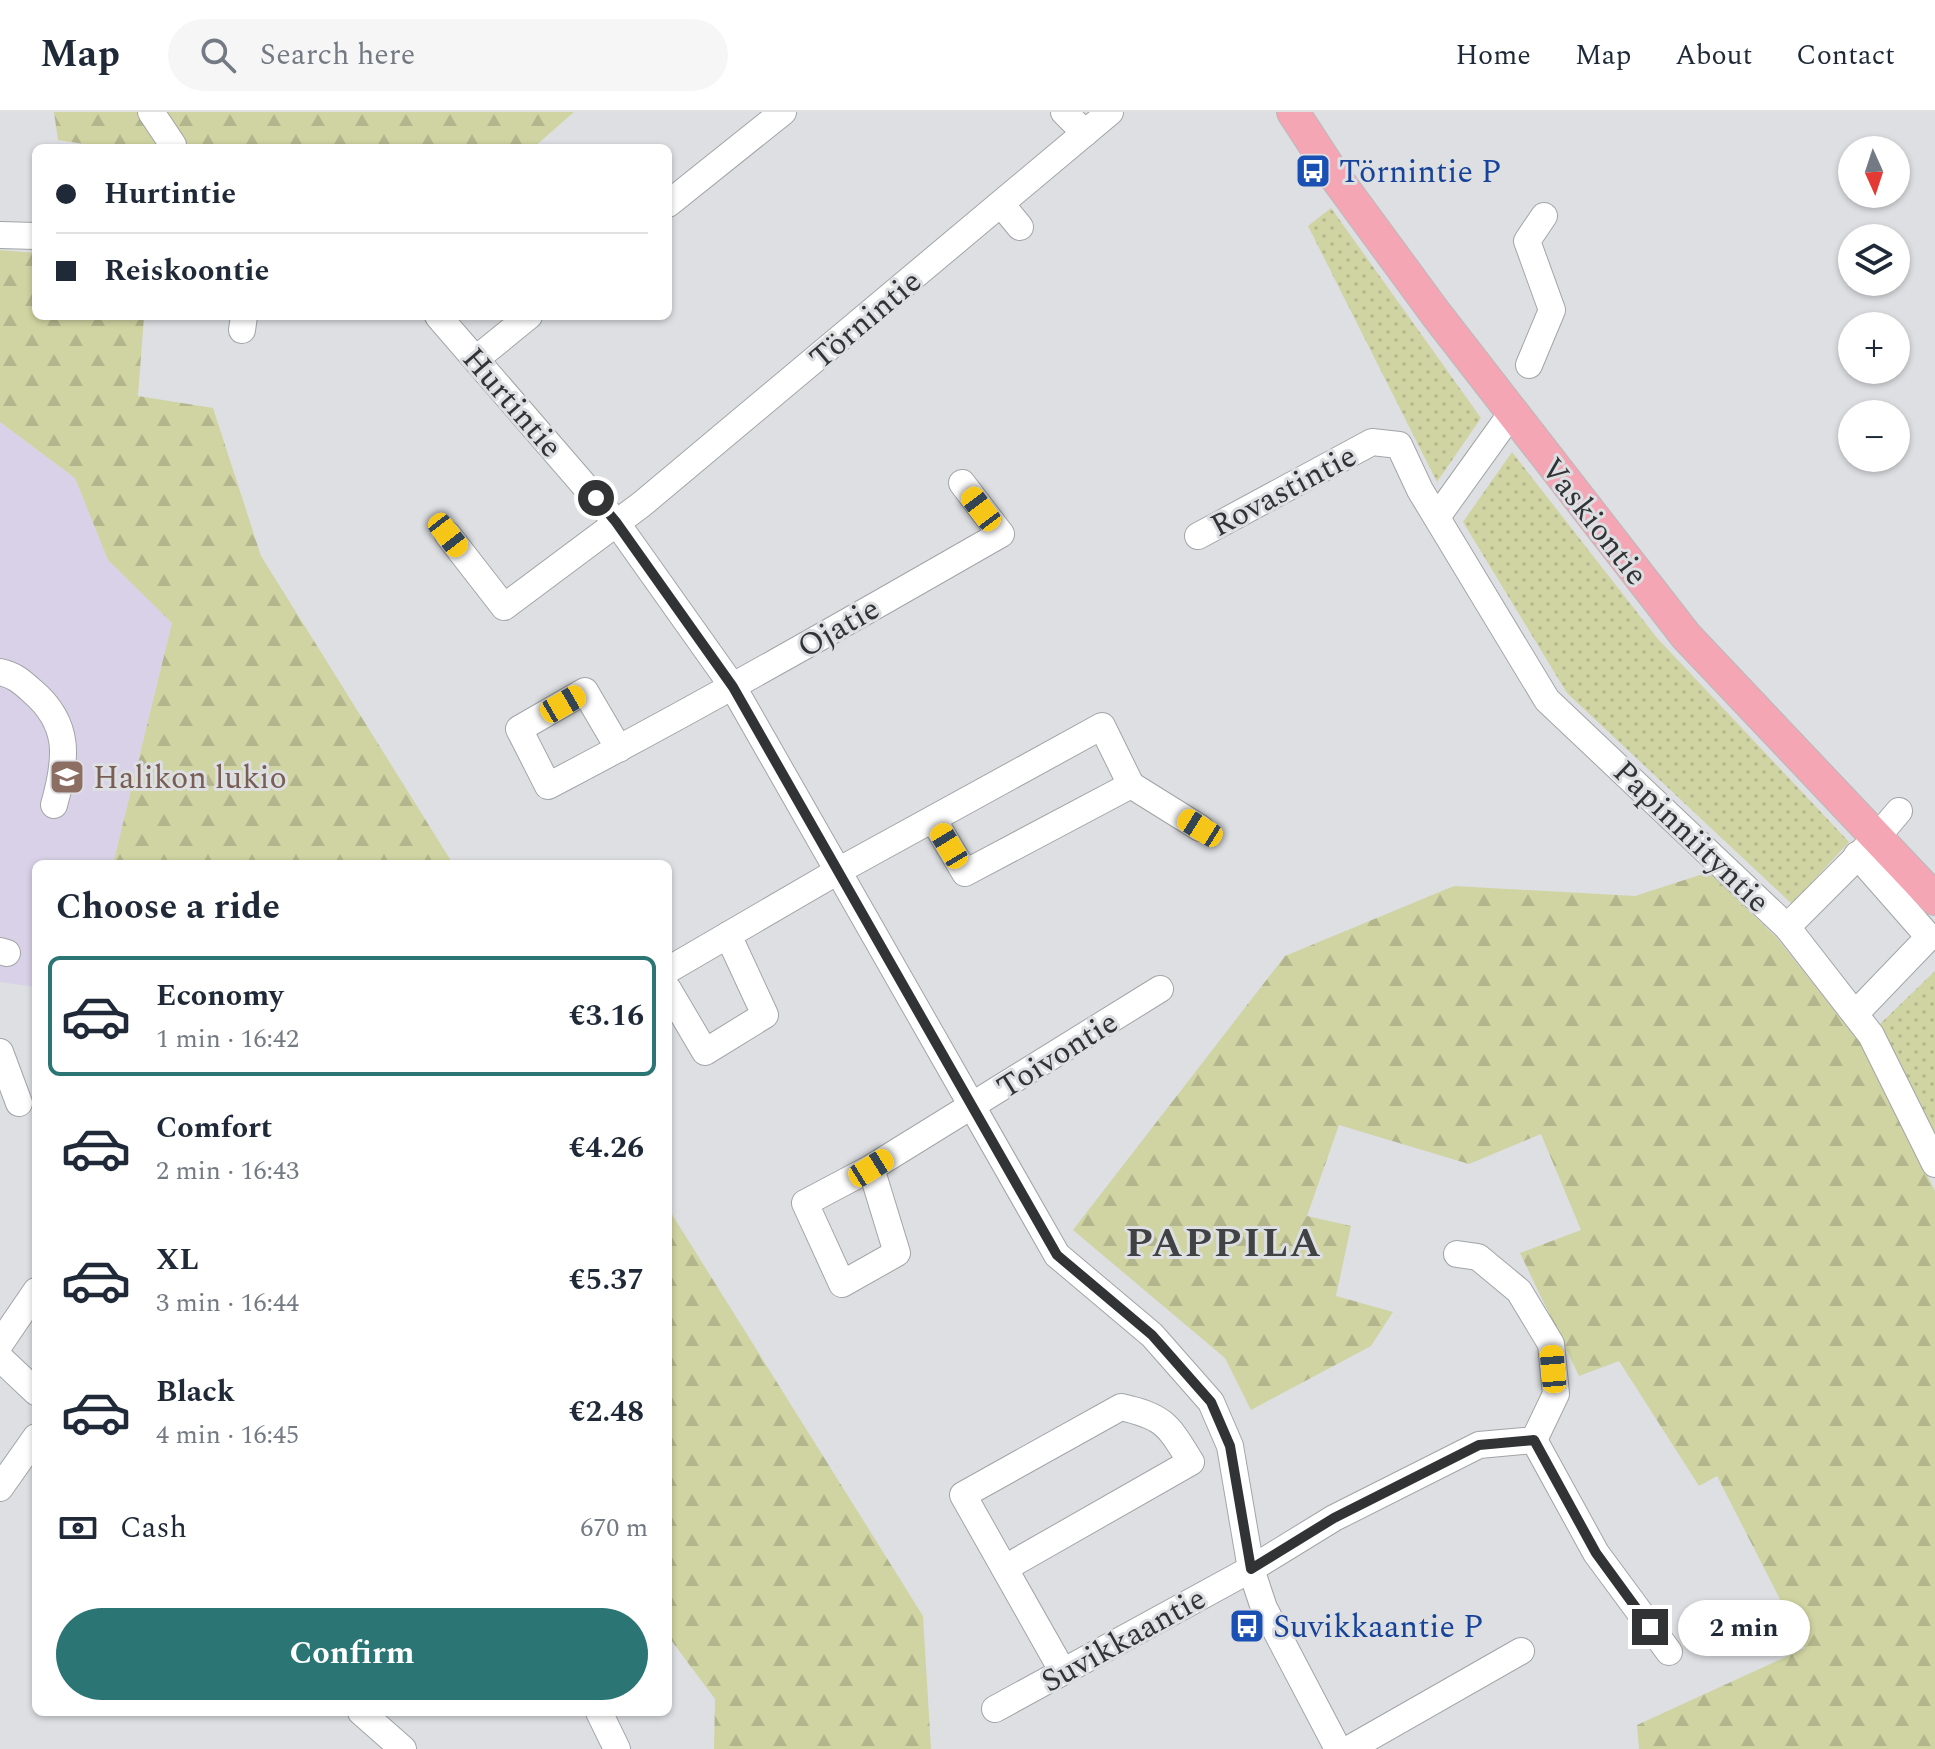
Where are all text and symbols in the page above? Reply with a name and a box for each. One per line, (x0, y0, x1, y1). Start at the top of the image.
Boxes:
search box (168, 19, 728, 91)
text: Map (40, 26, 120, 84)
text: Search here (260, 32, 415, 78)
icon: search (196, 33, 240, 77)
text: Home (1455, 34, 1531, 77)
text: Map (1575, 34, 1631, 77)
text: About (1675, 34, 1752, 77)
text: Contact (1796, 34, 1895, 77)
north arrow (1838, 136, 1910, 208)
map controls (1838, 136, 1910, 472)
place label: Törnintie P (1339, 148, 1501, 197)
bus stop icon: Törnintie P (1294, 152, 1332, 190)
text: Hurtintie (104, 171, 236, 217)
button: layers (1838, 224, 1910, 296)
text: Reiskoontie (104, 248, 269, 294)
street label: Törnintie (799, 258, 933, 382)
button: + (1838, 312, 1910, 384)
street label: Hurtintie (450, 337, 574, 469)
button: − (1838, 400, 1910, 472)
street label: Rovastintie (1202, 432, 1366, 550)
street label: Vaskiontie (1528, 447, 1660, 597)
route start (578, 480, 614, 516)
car (957, 483, 1005, 535)
car (424, 509, 472, 561)
street label: Ojatie (788, 585, 889, 672)
car (536, 682, 590, 726)
street label: Papinniityntie (1601, 749, 1781, 925)
place label: Halikon lukio (93, 754, 287, 803)
school or university icon: Halikon lukio (48, 758, 86, 796)
car (1173, 805, 1227, 851)
car (926, 819, 972, 873)
text: Choose a ride (56, 880, 280, 935)
text: Economy (156, 973, 283, 1019)
icon: car (60, 980, 132, 1052)
text: €3.16 (569, 993, 644, 1039)
street label: Toivontie (987, 999, 1128, 1112)
text: 1 min · 16:42 (156, 1019, 299, 1059)
text: Comfort (156, 1105, 272, 1151)
icon: car (60, 1112, 132, 1184)
text: €4.26 (569, 1125, 644, 1171)
car (844, 1145, 898, 1191)
text: 2 min · 16:43 (156, 1151, 299, 1191)
district label: PAPPILA (1125, 1214, 1323, 1275)
text: XL (156, 1237, 199, 1283)
icon: car (60, 1244, 132, 1316)
text: €5.37 (569, 1257, 644, 1303)
text: 3 min · 16:44 (156, 1283, 299, 1323)
car (1539, 1344, 1567, 1394)
text: Black (156, 1369, 235, 1415)
icon: car (60, 1376, 132, 1448)
text: €2.48 (569, 1389, 644, 1435)
text: 4 min · 16:45 (156, 1415, 299, 1455)
text: Cash (120, 1505, 187, 1551)
icon: cash (56, 1506, 100, 1550)
text: 670 m (580, 1508, 648, 1548)
street label: Suvikkaantie (1032, 1575, 1215, 1706)
callout: 2 min (1678, 1599, 1810, 1655)
place label: Suvikkaantie P (1273, 1603, 1483, 1652)
bus stop icon: Suvikkaantie P (1228, 1607, 1266, 1645)
button: Confirm (56, 1608, 648, 1700)
text: 2 min (1709, 1608, 1779, 1648)
route end (1632, 1609, 1668, 1645)

